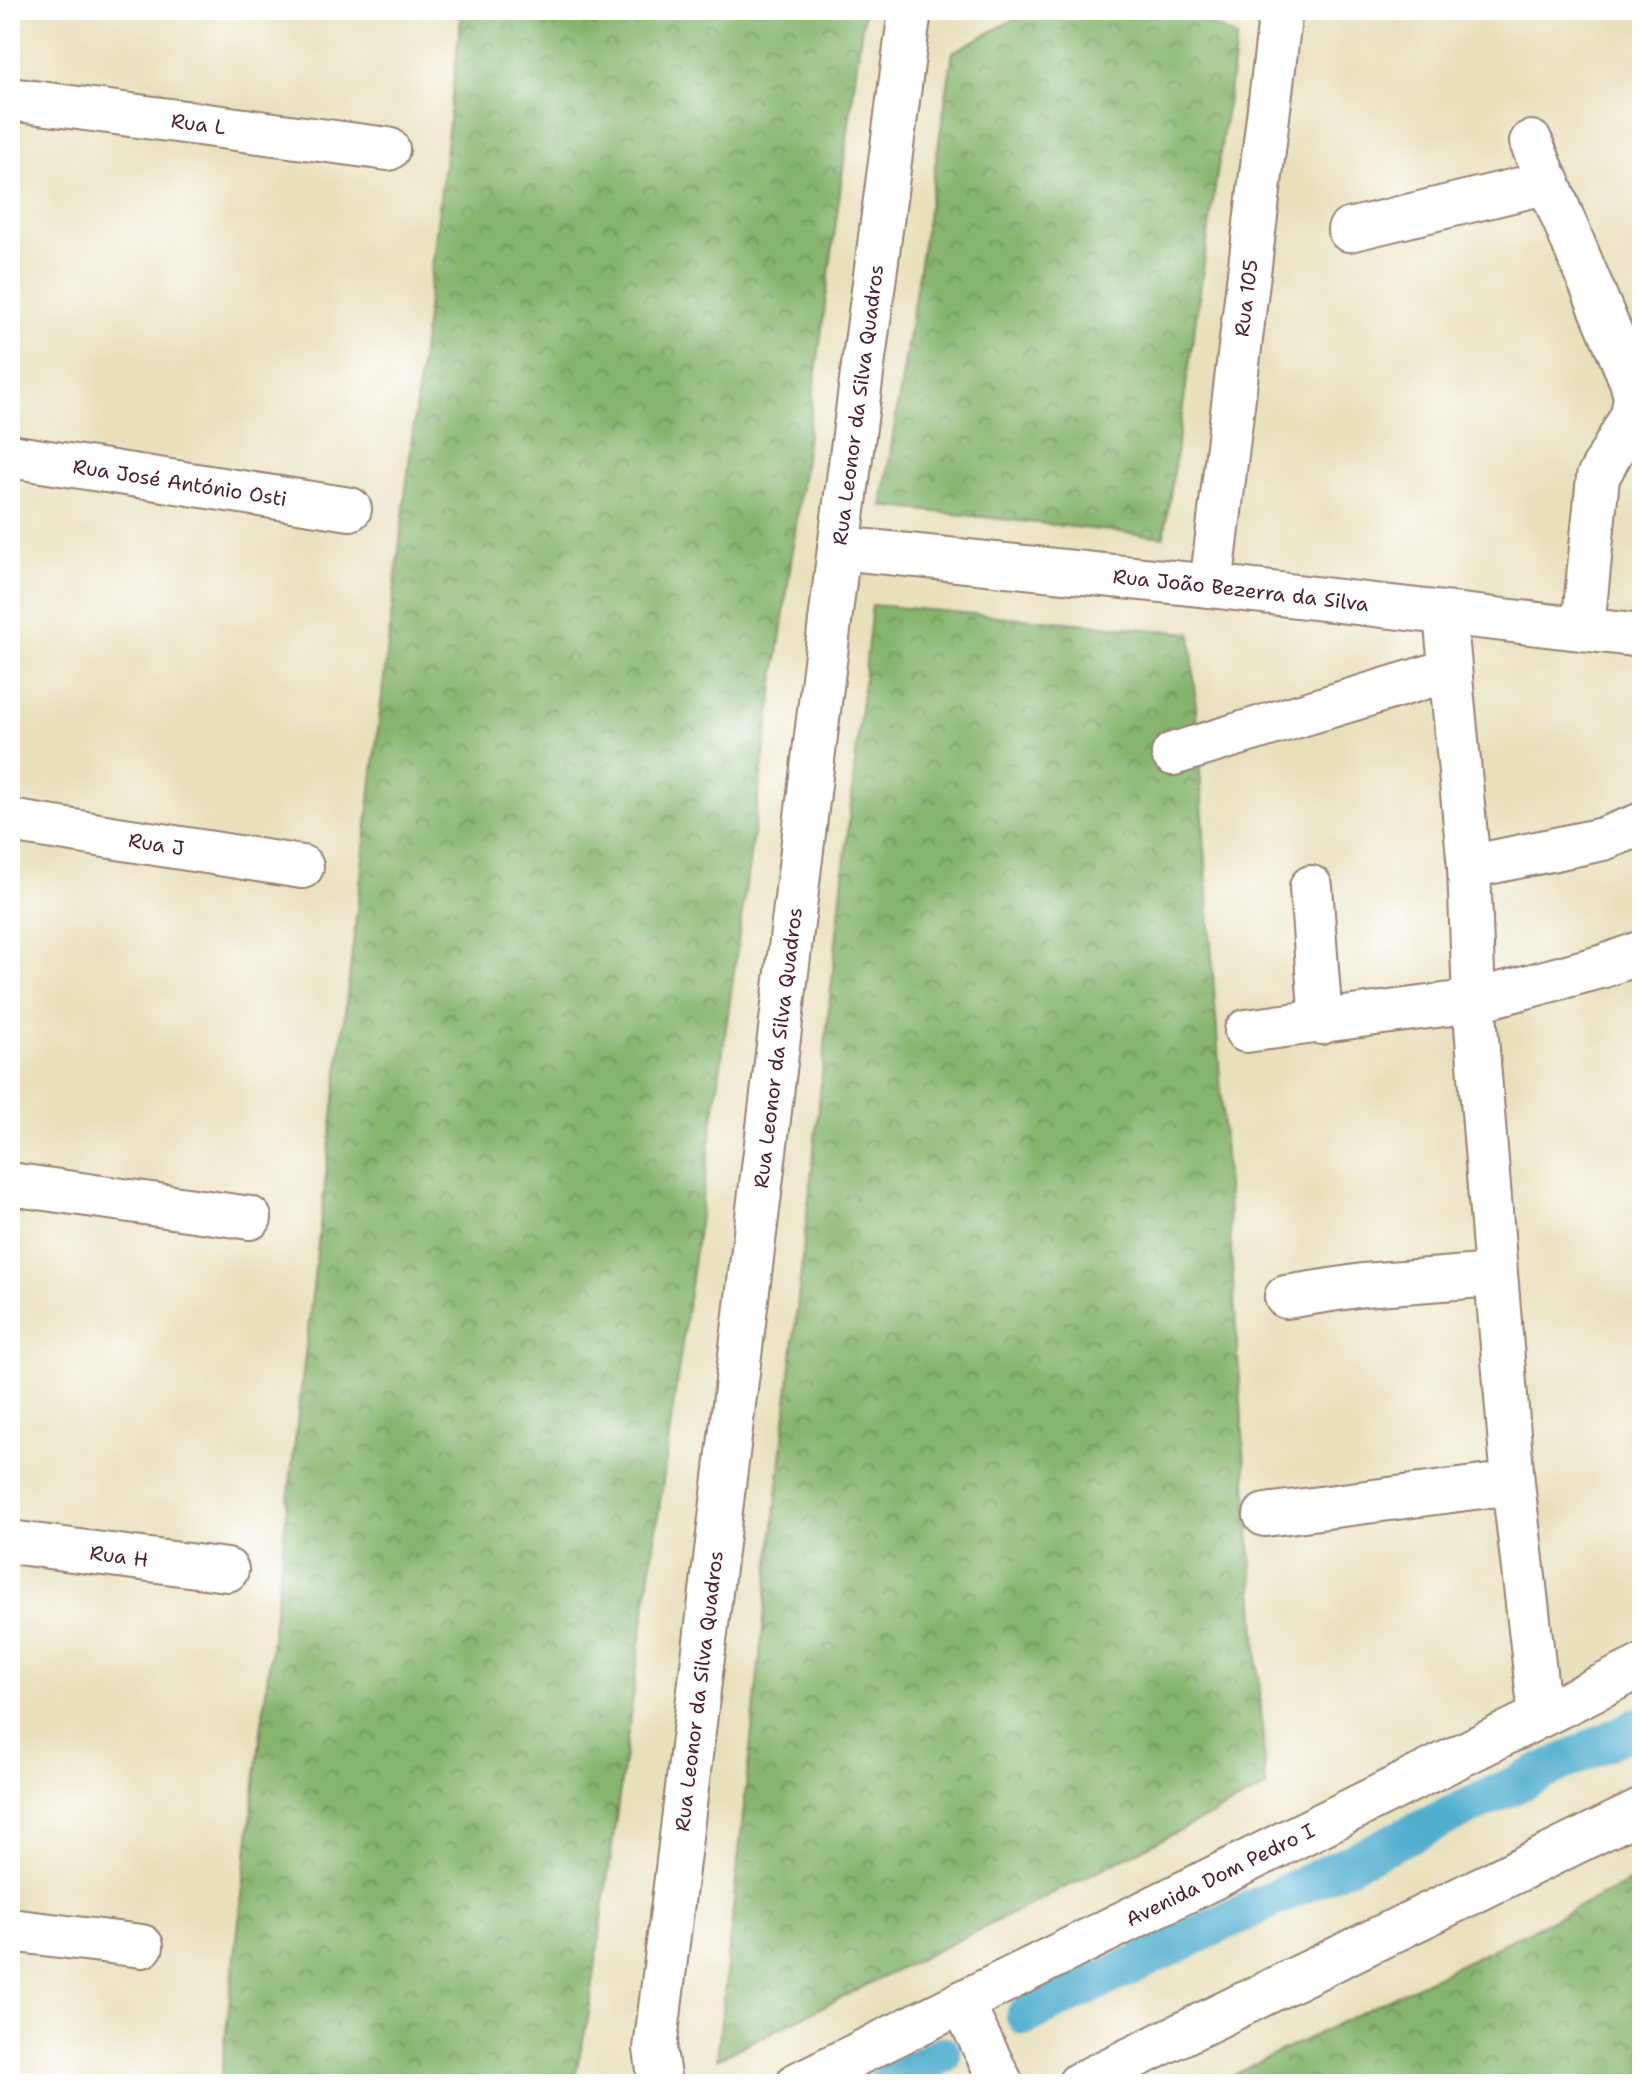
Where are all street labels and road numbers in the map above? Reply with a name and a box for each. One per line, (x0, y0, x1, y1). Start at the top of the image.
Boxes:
street label: Rua L (169, 107, 227, 140)
street label: Rua 105 (1228, 258, 1264, 338)
street label: Rua Leonor da Silva Quadros (827, 263, 889, 547)
street label: Rua José António Osti (71, 453, 289, 512)
street label: Rua João Bezerra da Silva (1112, 563, 1371, 617)
street label: Rua J (127, 827, 186, 861)
street label: Rua Leonor da Silva Quadros (748, 906, 808, 1190)
street label: Rua H (88, 1539, 150, 1573)
street label: Rua Leonor da Silva Quadros (669, 1549, 729, 1833)
street label: Avenida Dom Pedro I (1121, 1817, 1319, 1932)

